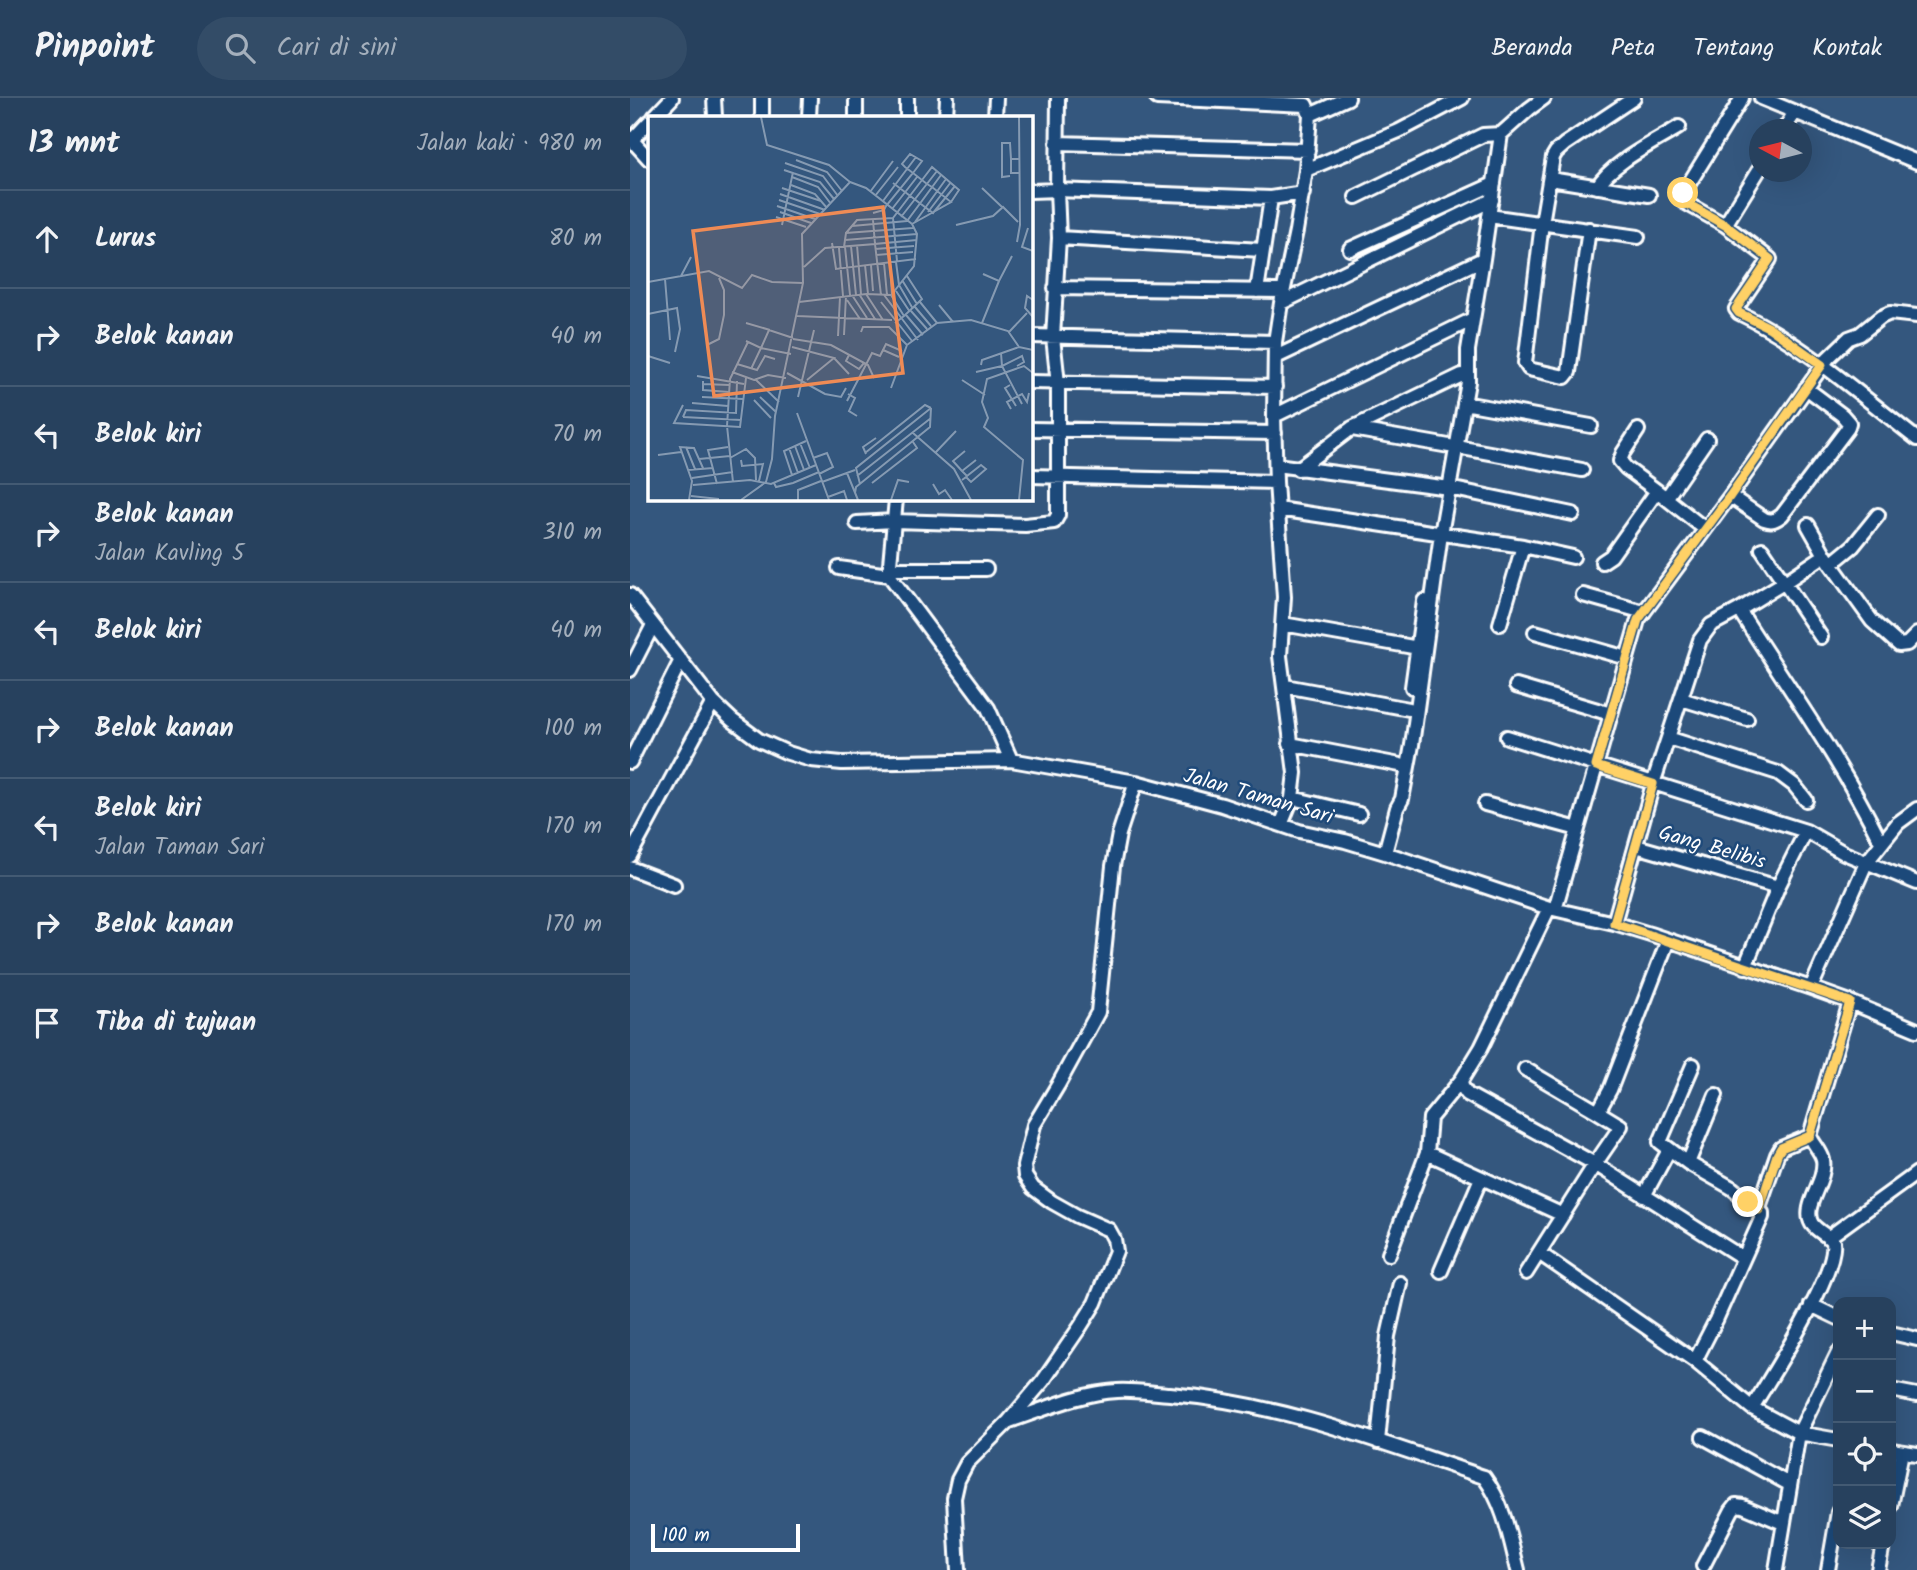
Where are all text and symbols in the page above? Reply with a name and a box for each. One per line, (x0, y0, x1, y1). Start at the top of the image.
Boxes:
search box (197, 17, 687, 80)
text: Pinpoint (35, 22, 155, 75)
text: Cari di sini (277, 27, 396, 69)
icon: search (221, 29, 259, 67)
text: Beranda (1491, 29, 1573, 68)
text: Peta (1611, 29, 1655, 68)
text: Tentang (1693, 29, 1774, 68)
text: Kontak (1812, 29, 1882, 68)
inset map (648, 116, 1032, 500)
north arrow (1749, 119, 1812, 182)
text: 13 mnt (28, 120, 120, 168)
text: Jalan kaki · 980 m (417, 126, 602, 162)
route start (1667, 177, 1698, 208)
text: Lurus (95, 218, 156, 260)
icon: ahead (28, 220, 66, 258)
text: 80 m (549, 221, 602, 257)
text: Belok kanan (95, 316, 234, 358)
icon: right (28, 318, 66, 356)
text: 40 m (550, 319, 602, 355)
text: Belok kiri (95, 414, 201, 456)
icon: left (28, 416, 66, 454)
text: 70 m (552, 417, 602, 453)
text: Belok kanan (95, 494, 234, 536)
icon: right (28, 514, 66, 552)
text: 310 m (543, 515, 602, 551)
text: Jalan Kavling 5 (95, 536, 244, 572)
text: Belok kiri (95, 610, 201, 652)
icon: left (28, 612, 66, 650)
text: 40 m (550, 613, 602, 649)
text: Belok kanan (95, 708, 234, 750)
icon: right (28, 710, 66, 748)
text: 100 m (544, 711, 602, 747)
street label: Jalan Taman Sari (1179, 760, 1338, 834)
text: Belok kiri (95, 788, 201, 830)
icon: left (28, 808, 66, 846)
text: 170 m (545, 809, 602, 845)
street label: Gang Belibis (1654, 817, 1770, 879)
text: Jalan Taman Sari (95, 830, 264, 866)
text: Belok kanan (95, 904, 234, 946)
icon: right (28, 906, 66, 944)
text: 170 m (545, 907, 602, 943)
text: Tiba di tujuan (95, 1002, 256, 1044)
icon: arrive (28, 1004, 66, 1042)
route end (1732, 1186, 1763, 1217)
map controls (1833, 1297, 1896, 1549)
button: + (1833, 1297, 1896, 1360)
button: − (1833, 1360, 1896, 1423)
button: locate (1833, 1423, 1896, 1486)
button: layers (1833, 1486, 1896, 1549)
scale bar (651, 1521, 800, 1553)
text: 100 m (662, 1521, 710, 1551)

